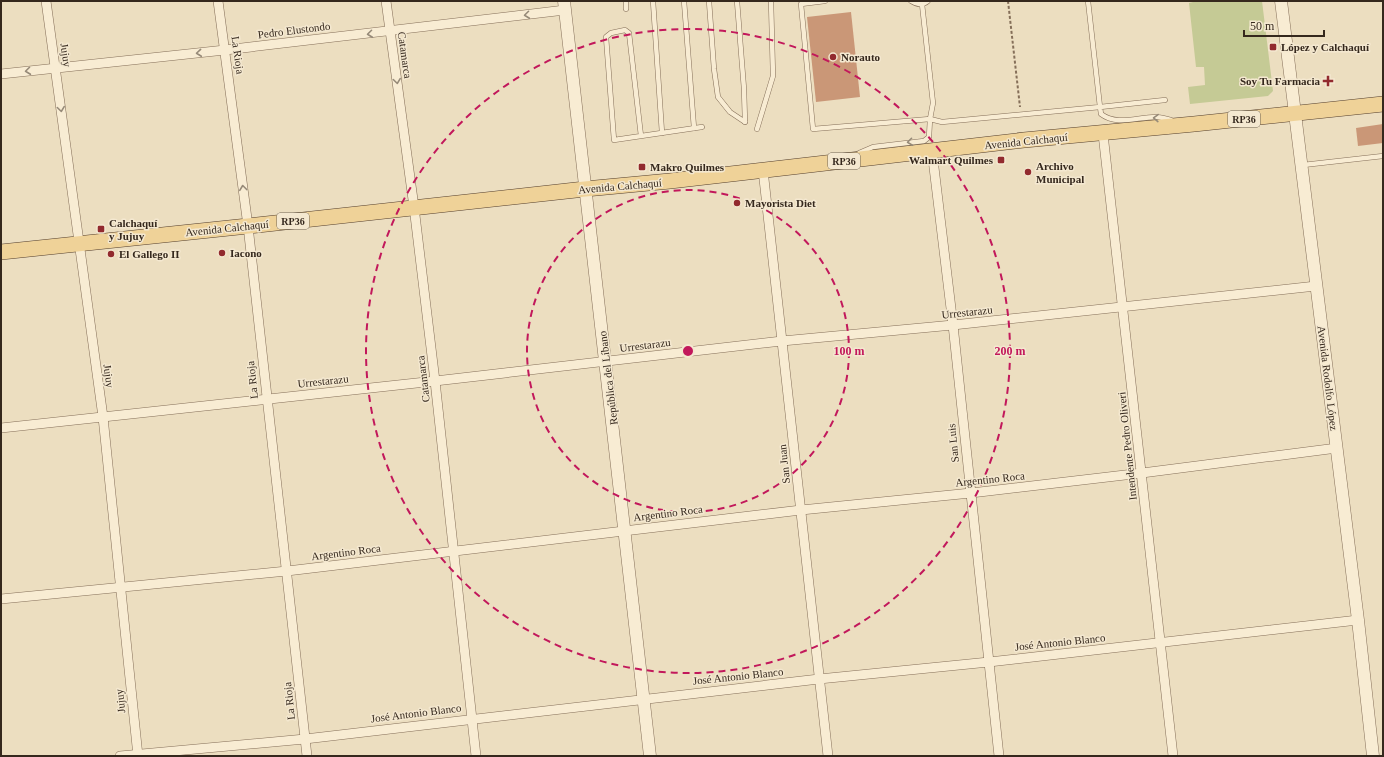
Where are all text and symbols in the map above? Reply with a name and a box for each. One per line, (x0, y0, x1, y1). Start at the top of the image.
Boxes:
one-way arrow (524, 10, 530, 19)
scale bar (1244, 12, 1324, 38)
text: 50 m (1250, 19, 1275, 33)
street label: Pedro Elustondo (257, 20, 331, 40)
one-way arrow (367, 29, 373, 38)
street label: Catamarca (396, 31, 414, 79)
street label: La Rioja (229, 35, 247, 75)
place label: López y Calchaquí (1281, 41, 1370, 53)
street label: Jujuy (58, 42, 74, 68)
marker: López y Calchaquí (1268, 42, 1278, 52)
one-way arrow (196, 48, 202, 57)
place label: Norauto (841, 51, 881, 63)
marker: Norauto (828, 52, 838, 62)
one-way arrow (25, 66, 31, 75)
place label: Soy Tu Farmacia (1240, 75, 1320, 87)
marker: Soy Tu Farmacia (1323, 76, 1333, 86)
one-way arrow (392, 78, 401, 84)
one-way arrow (56, 106, 65, 112)
road number: RP36 (1228, 111, 1260, 127)
one-way arrow (1153, 114, 1159, 122)
street label: Avenida Calchaquí (984, 131, 1068, 151)
one-way arrow (907, 137, 913, 146)
road number: RP36 (828, 153, 860, 169)
place label: Walmart Quilmes (909, 154, 994, 166)
marker: Walmart Quilmes (996, 155, 1006, 165)
place label: Archivo Municipal (1036, 160, 1084, 185)
place label: Makro Quilmes (650, 161, 725, 173)
marker: Makro Quilmes (637, 162, 647, 172)
marker: Archivo Municipal (1023, 167, 1033, 177)
street label: Avenida Calchaquí (578, 176, 662, 196)
one-way arrow (239, 185, 248, 191)
place label: Mayorista Diet (745, 197, 816, 209)
marker: Mayorista Diet (732, 198, 742, 208)
road number: RP36 (277, 213, 309, 229)
place label: Calchaquí y Jujuy (109, 217, 158, 242)
street label: Avenida Calchaquí (185, 218, 269, 238)
marker: Calchaquí y Jujuy (96, 224, 106, 234)
place label: Iacono (230, 247, 262, 259)
place label: El Gallego II (119, 248, 180, 260)
marker: Iacono (217, 248, 227, 258)
marker: El Gallego II (106, 249, 116, 259)
street label: Urrestarazu (941, 303, 994, 321)
street label: Avenida Rodolfo López (1316, 325, 1340, 431)
street label: República del Líbano (596, 330, 620, 426)
street label: Urrestarazu (619, 336, 672, 354)
centre of rings (681, 344, 695, 358)
text: 100 m (834, 344, 865, 358)
text: 200 m (995, 344, 1026, 358)
street label: Catamarca (414, 355, 432, 403)
street label: La Rioja (244, 360, 260, 400)
street label: Jujuy (102, 363, 116, 389)
street label: Urrestarazu (297, 372, 350, 390)
street label: Intendente Pedro Oliveri (1115, 391, 1139, 501)
street label: San Luis (945, 423, 961, 463)
street label: San Juan (776, 443, 792, 484)
street label: Argentino Roca (955, 469, 1025, 489)
street label: Argentino Roca (633, 503, 703, 523)
street label: Argentino Roca (311, 542, 381, 562)
street label: José Antonio Blanco (1014, 631, 1106, 653)
street label: José Antonio Blanco (692, 665, 784, 687)
street label: La Rioja (281, 681, 297, 721)
street label: Jujuy (113, 688, 127, 713)
street label: José Antonio Blanco (370, 701, 462, 725)

